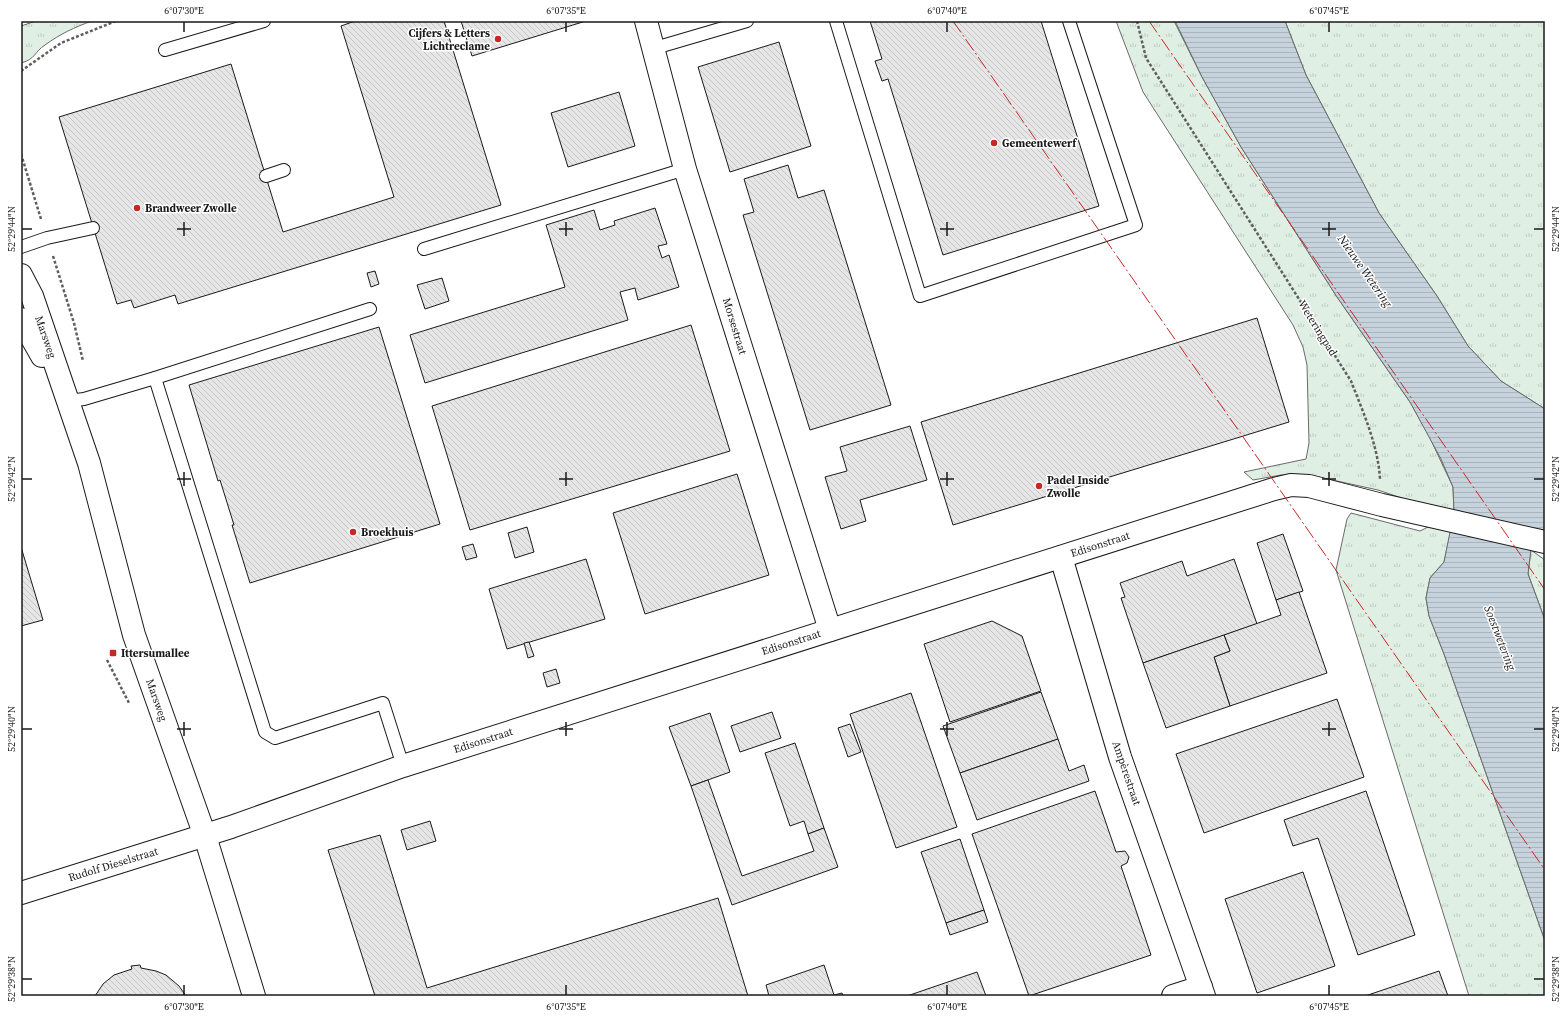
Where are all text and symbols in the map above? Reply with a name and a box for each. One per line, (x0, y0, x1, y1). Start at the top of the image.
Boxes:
text: 6°07'30"E (164, 4, 204, 17)
text: 6°07'35"E (546, 4, 586, 17)
text: 6°07'40"E (927, 4, 967, 17)
text: 6°07'45"E (1309, 4, 1349, 17)
place label: Cijfers & Letters Lichtreclame (408, 26, 490, 54)
marker: Cijfers & Letters Lichtreclame (493, 34, 503, 44)
place label: Gemeentewerf (1002, 136, 1078, 151)
marker: Gemeentewerf (989, 138, 999, 148)
place label: Brandweer Zwolle (145, 201, 237, 216)
marker: Brandweer Zwolle (132, 203, 142, 213)
text: 52°29'44"N (5, 206, 18, 252)
text: 52°29'44"N (1549, 206, 1562, 252)
water label: Nieuwe Wetering (1333, 231, 1397, 311)
street label: Morsestraat (719, 296, 750, 357)
street label: Weteringpad (1294, 298, 1341, 360)
street label: Marsweg (31, 314, 60, 361)
text: 52°29'42"N (5, 456, 18, 502)
text: 52°29'42"N (1549, 456, 1562, 502)
place label: Padel Inside Zwolle (1047, 473, 1109, 501)
marker: Padel Inside Zwolle (1034, 481, 1044, 491)
place label: Broekhuis (361, 525, 413, 540)
marker: Broekhuis (348, 527, 358, 537)
street label: Edisonstraat (1069, 528, 1132, 561)
water label: Soestwetering (1480, 603, 1520, 674)
street label: Edisonstraat (760, 626, 823, 659)
place label: Ittersumallee (121, 646, 190, 661)
marker: Ittersumallee (108, 648, 118, 658)
street label: Marsweg (142, 677, 171, 724)
text: 52°29'40"N (5, 706, 18, 752)
text: 52°29'40"N (1549, 706, 1562, 752)
street label: Edisonstraat (452, 724, 515, 757)
street label: Ampèrestraat (1109, 739, 1145, 808)
street label: Rudolf Dieselstraat (66, 844, 160, 885)
text: 52°29'38"N (5, 956, 18, 1002)
text: 52°29'38"N (1549, 956, 1562, 1002)
text: 6°07'30"E (164, 1000, 204, 1013)
text: 6°07'35"E (546, 1000, 586, 1013)
text: 6°07'40"E (927, 1000, 967, 1013)
text: 6°07'45"E (1309, 1000, 1349, 1013)

